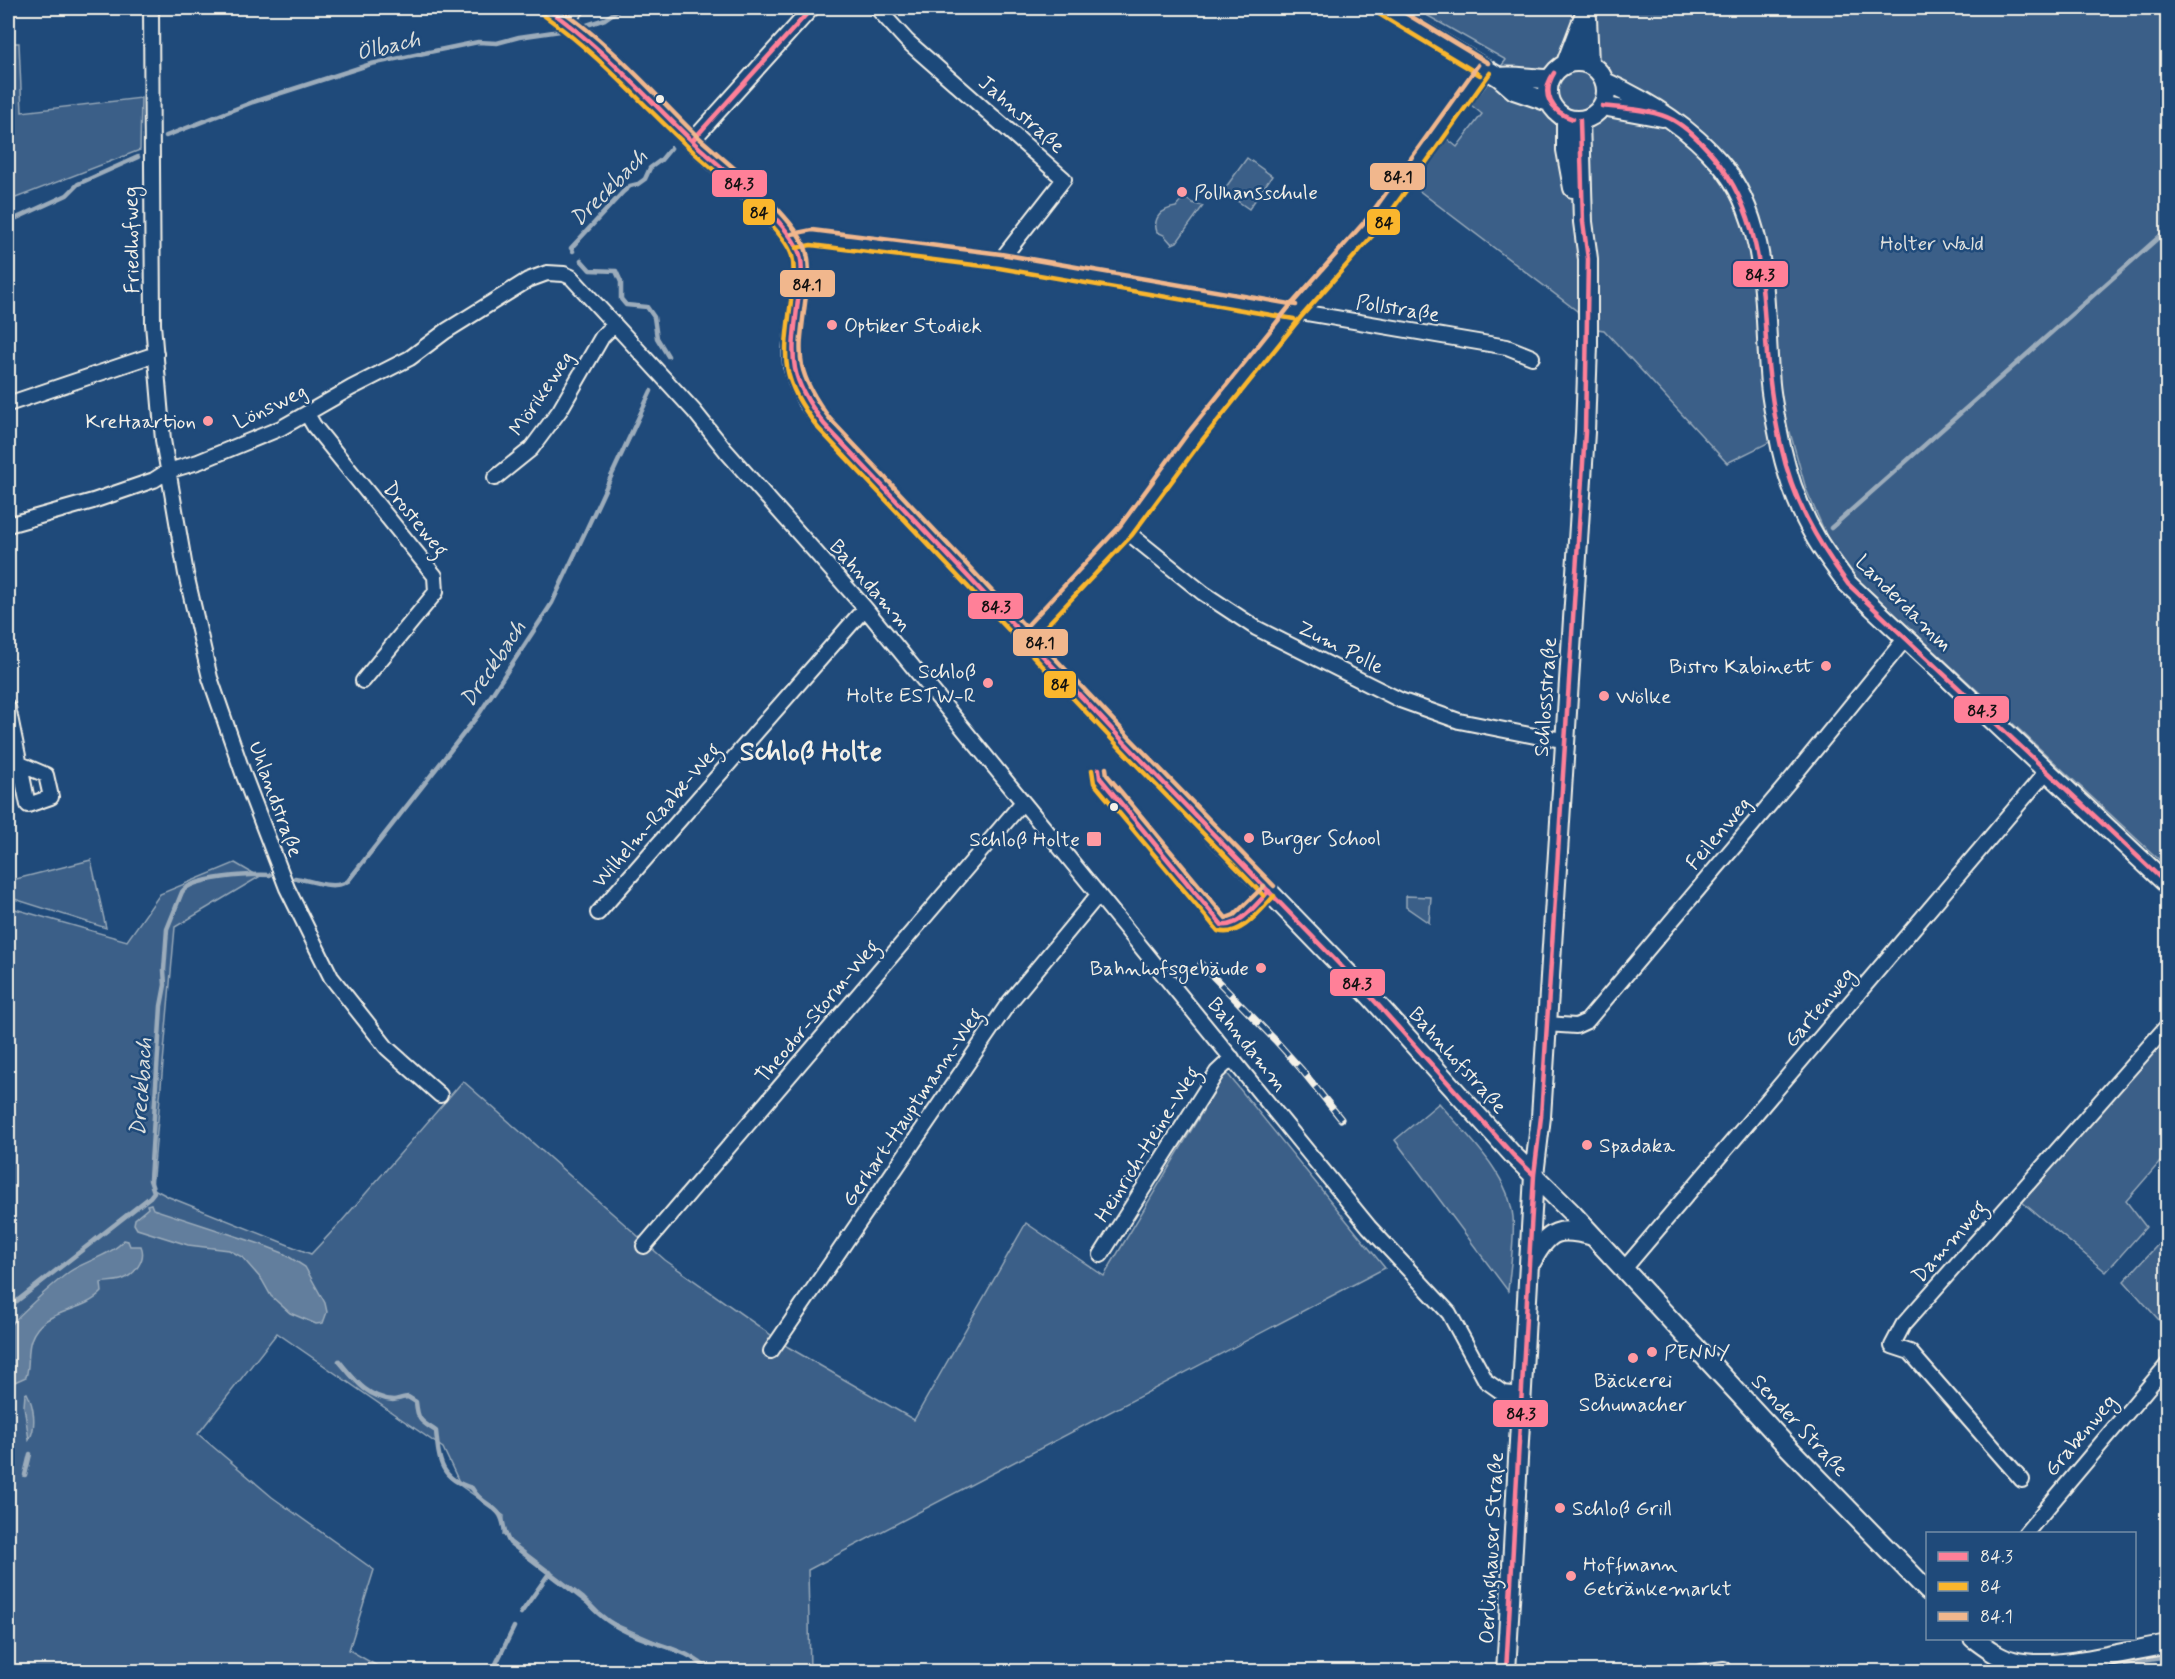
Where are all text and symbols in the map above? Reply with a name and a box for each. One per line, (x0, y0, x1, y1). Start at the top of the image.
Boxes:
water label: Ölbach (354, 26, 424, 68)
street label: Jahnstraße (972, 69, 1071, 160)
unlabelled marker (654, 93, 666, 105)
water label: Dreckbach (565, 143, 655, 233)
line badge: 84.1 (1369, 162, 1426, 191)
text: 84.1 (1383, 167, 1413, 188)
line badge: 84.3 (711, 169, 768, 198)
text: 84.3 (724, 174, 754, 195)
place label: Pollhansschule (1194, 179, 1318, 207)
marker: Pollhansschule (1175, 185, 1189, 199)
street label: Friedhofweg (117, 186, 148, 294)
line badge: 84 (742, 198, 776, 226)
text: 84 (750, 203, 769, 224)
line badge: 84 (1366, 208, 1401, 236)
text: 84 (1375, 213, 1394, 234)
park label: Holter Wald (1880, 230, 1984, 258)
line badge: 84.3 (1732, 260, 1789, 288)
text: 84.3 (1745, 265, 1775, 286)
line badge: 84.1 (779, 269, 836, 298)
text: 84.1 (792, 275, 822, 296)
street label: Pollstraße (1354, 289, 1442, 329)
place label: Optiker Stodiek (844, 312, 982, 340)
marker: Optiker Stodiek (825, 318, 839, 332)
street label: Mörikeweg (503, 345, 581, 442)
street label: Lönsweg (229, 377, 312, 437)
place label: KreHaartion (85, 408, 196, 436)
marker: KreHaartion (201, 414, 215, 428)
street label: Drosteweg (374, 476, 454, 565)
street label: Bahndamm (822, 534, 918, 638)
street label: Landerdamm (1848, 549, 1958, 659)
line badge: 84.3 (967, 592, 1024, 620)
text: 84.3 (981, 597, 1011, 618)
street label: Zum Polle (1292, 614, 1389, 682)
water label: Dreckbach (454, 615, 533, 713)
line badge: 84.1 (1012, 628, 1069, 657)
text: 84.1 (1025, 633, 1055, 654)
street label: Schlossstraße (1528, 636, 1564, 758)
place label: Bistro Kabinett (1669, 653, 1814, 681)
place label: Schloß Holte ESTW-R (846, 658, 976, 710)
marker: Bistro Kabinett (1819, 659, 1833, 673)
line badge: 84 (1043, 670, 1077, 699)
text: 84 (1051, 675, 1070, 696)
marker: Schloß Holte ESTW-R (981, 676, 995, 690)
place label: Wölke (1616, 683, 1671, 711)
marker: Wölke (1597, 689, 1611, 703)
line badge: 84.3 (1953, 695, 2010, 724)
text: 84.3 (1967, 701, 1997, 722)
district label: Schloß Holte (740, 735, 882, 770)
street label: Uhlandstraße (241, 737, 309, 861)
street label: Wilhelm-Raabe-Weg (586, 737, 729, 896)
street label: Feilenweg (1680, 791, 1758, 876)
unlabelled marker (1108, 801, 1120, 813)
place label: Burger School (1261, 825, 1381, 854)
place label: Schloß Holte (969, 826, 1080, 854)
marker: Schloß Holte (1085, 830, 1103, 848)
marker: Burger School (1242, 831, 1256, 845)
street label: Theodor-Storm-Weg (749, 934, 888, 1091)
place label: Bahnhofsgebäude (1090, 955, 1249, 984)
marker: Bahnhofsgebäude (1254, 961, 1268, 975)
street label: Gartenweg (1778, 962, 1862, 1054)
line badge: 84.3 (1329, 968, 1386, 997)
text: 84.3 (1342, 974, 1372, 995)
street label: Bahndamm (1201, 992, 1294, 1098)
street label: Bahnhofstraße (1402, 1001, 1513, 1120)
street label: Gerhart-Hauptmann-Weg (836, 1003, 992, 1214)
water label: Dreckbach (125, 1036, 159, 1137)
street label: Heinrich-Heine-Weg (1089, 1061, 1209, 1229)
place label: Spadaka (1599, 1132, 1675, 1160)
marker: Spadaka (1580, 1138, 1594, 1152)
street label: Dammweg (1906, 1194, 1995, 1290)
place label: PENNY (1664, 1339, 1730, 1367)
marker: PENNY (1645, 1345, 1659, 1359)
marker: Bäckerei Schumacher (1626, 1351, 1640, 1365)
place label: Bäckerei Schumacher (1579, 1367, 1687, 1419)
street label: Sender Straße (1744, 1368, 1854, 1483)
street label: Grabenweg (2038, 1389, 2124, 1483)
line badge: 84.3 (1492, 1399, 1549, 1428)
text: 84.3 (1506, 1404, 1536, 1425)
street label: Oerlinghauser Straße (1473, 1451, 1513, 1645)
place label: Schloß Grill (1572, 1495, 1672, 1523)
marker: Schloß Grill (1553, 1501, 1567, 1515)
legend (1926, 1532, 2136, 1640)
text: 84.3 (1980, 1545, 2013, 1569)
place label: Hoffmann Getränkemarkt (1583, 1551, 1732, 1603)
marker: Hoffmann Getränkemarkt (1564, 1569, 1578, 1583)
text: 84 (1980, 1575, 2001, 1599)
text: 84.1 (1980, 1605, 2013, 1629)

